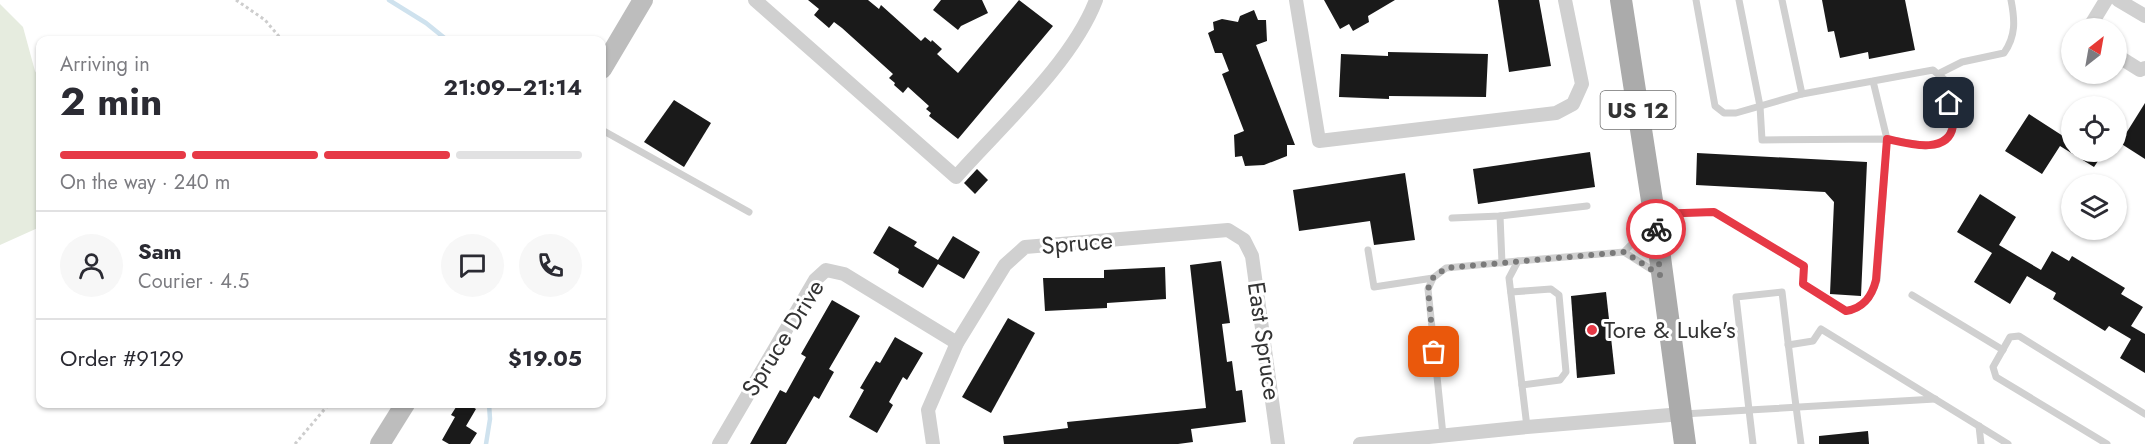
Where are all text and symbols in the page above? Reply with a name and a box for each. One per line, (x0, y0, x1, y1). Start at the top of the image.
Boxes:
north arrow (2061, 18, 2127, 84)
map controls (2061, 18, 2127, 240)
text: Arriving in (60, 50, 150, 79)
text: 21:09–21:14 (443, 71, 582, 103)
text: 2 min (60, 73, 162, 130)
pin (1923, 77, 1974, 128)
icon: home (1932, 86, 1965, 119)
road number: US 12 (1600, 91, 1676, 129)
button: locate (2061, 96, 2127, 162)
text: On the way · 240 m (60, 168, 230, 197)
button: layers (2061, 174, 2127, 240)
courier (1626, 199, 1686, 259)
icon: bike (1640, 213, 1673, 246)
street label: Spruce (1040, 222, 1114, 263)
button: person (60, 234, 123, 297)
button: chat (441, 234, 504, 297)
button: phone (519, 234, 582, 297)
text: Sam (138, 235, 182, 267)
text: Courier · 4.5 (138, 267, 249, 296)
street label: Spruce Drive (733, 272, 832, 403)
street label: East Spruce (1239, 280, 1290, 402)
place label: Tore & Luke's (1604, 312, 1736, 347)
marker: Tore & Luke's (1585, 323, 1599, 337)
pin (1408, 326, 1459, 377)
icon: bag (1417, 335, 1450, 368)
text: Order #9129 (60, 342, 184, 374)
text: $19.05 (508, 342, 582, 374)

